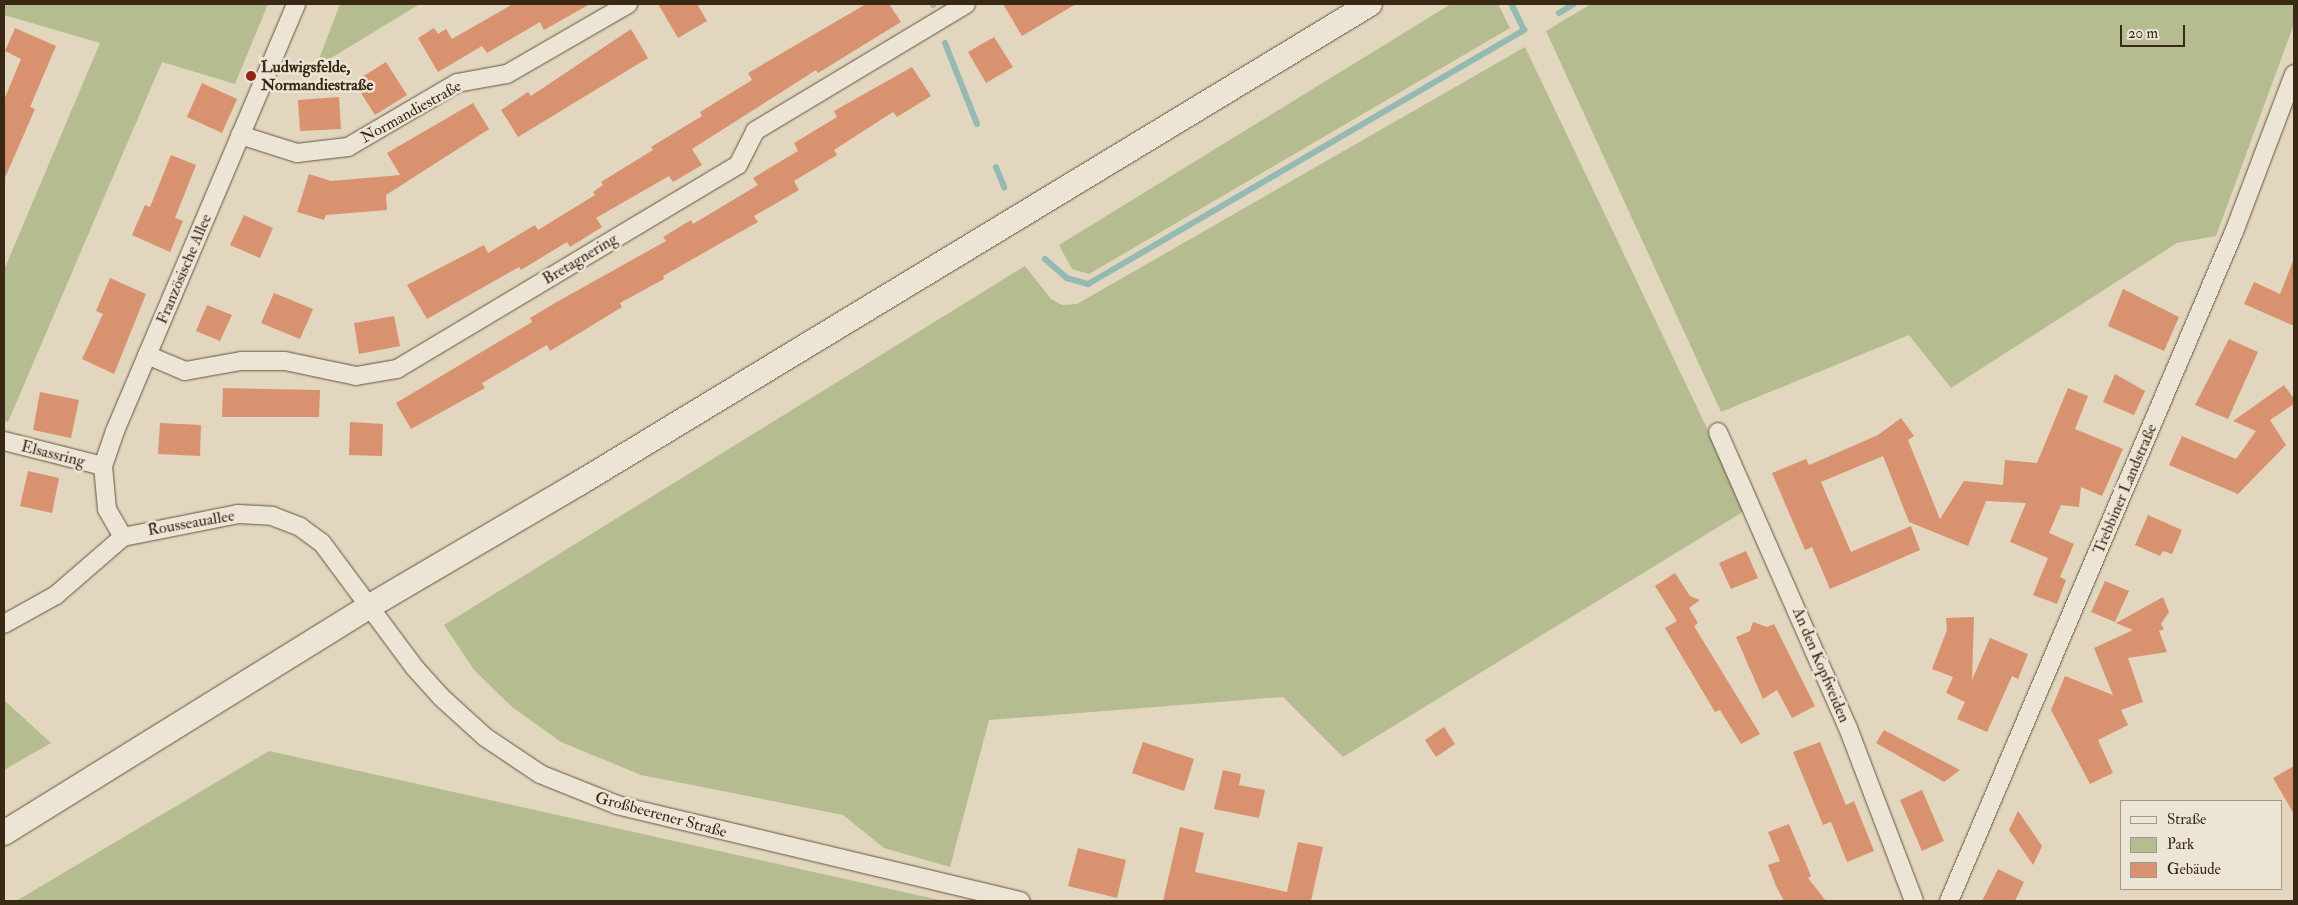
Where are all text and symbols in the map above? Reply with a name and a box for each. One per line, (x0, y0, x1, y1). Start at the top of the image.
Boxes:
scale bar (2123, 15, 2188, 47)
text: 20 m (2128, 24, 2158, 43)
place label: Ludwigsfelde, Normandiestraße (261, 57, 373, 95)
marker: Ludwigsfelde, Normandiestraße (245, 70, 257, 82)
street label: Normandiestraße (357, 76, 465, 148)
street label: Französische Allee (152, 211, 216, 327)
street label: Bretagnering (539, 229, 621, 289)
street label: Trebbiner Landstraße (2089, 421, 2161, 557)
street label: Elsassring (19, 437, 87, 471)
street label: Rousseauallee (146, 506, 236, 540)
street label: An den Kopfweiden (1788, 605, 1854, 725)
street label: Großbeerener Straße (593, 788, 729, 842)
legend (2120, 800, 2283, 890)
text: Straße (2167, 810, 2206, 829)
text: Park (2167, 835, 2194, 854)
text: Gebäude (2167, 860, 2221, 879)

